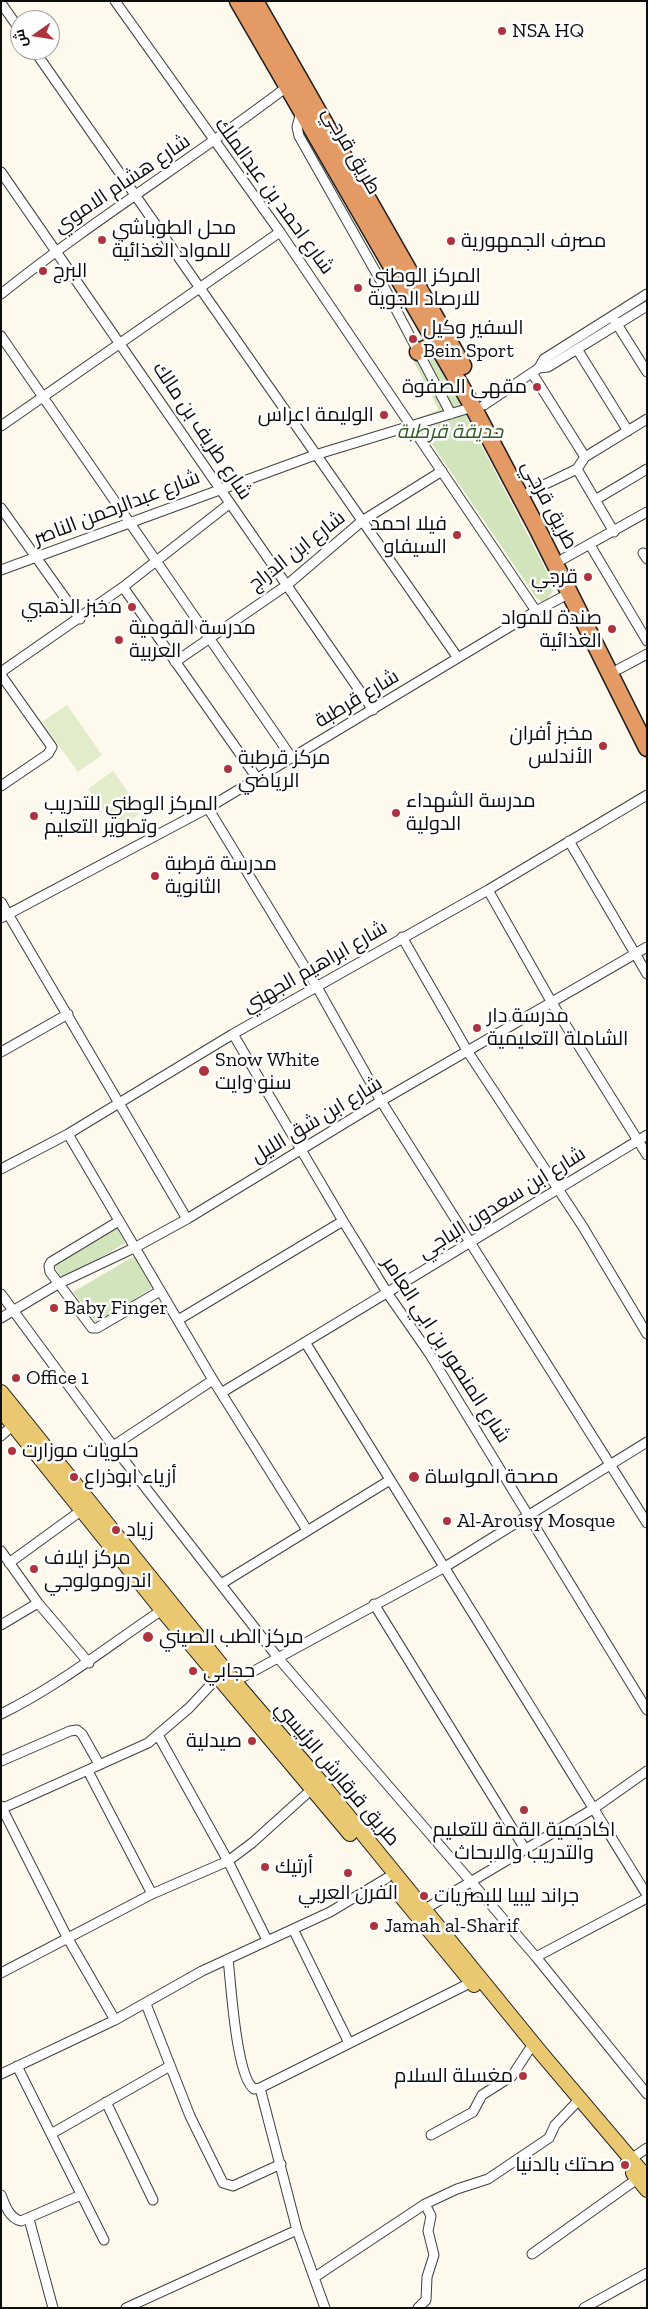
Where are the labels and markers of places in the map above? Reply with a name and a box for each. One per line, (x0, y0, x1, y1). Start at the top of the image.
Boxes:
place label: NSA HQ (512, 19, 584, 43)
marker: NSA HQ (496, 25, 508, 37)
place label: محل الطوباشي للمواد الغذائية (112, 216, 236, 263)
place label: مصرف الجمهورية (461, 229, 606, 253)
marker: محل الطوباشي للمواد الغذائية (96, 234, 108, 246)
marker: مصرف الجمهورية (445, 235, 457, 247)
place label: البرج (53, 259, 87, 283)
place label: المركز الوطني للارصاد الجوية (368, 264, 481, 311)
marker: البرج (37, 265, 49, 277)
marker: المركز الوطني للارصاد الجوية (352, 282, 364, 294)
place label: السفير وكيل Bein Sport (423, 316, 524, 363)
marker: السفير وكيل Bein Sport (407, 333, 419, 345)
place label: مقهى الصفوة (402, 375, 527, 399)
marker: مقهى الصفوة (531, 381, 543, 393)
place label: الوليمة اعراس (258, 403, 374, 427)
marker: الوليمة اعراس (378, 409, 390, 421)
place label: فيلا احمد السيفاو (370, 512, 447, 559)
marker: فيلا احمد السيفاو (451, 529, 463, 541)
place label: قرجي (531, 565, 578, 589)
marker: قرجي (582, 571, 594, 583)
place label: مخبز الذهبي (21, 595, 122, 619)
marker: مخبز الذهبي (126, 601, 138, 613)
place label: صندة للمواد الغذائية (501, 606, 602, 653)
place label: مدرسة القومية العربية (129, 616, 256, 663)
marker: صندة للمواد الغذائية (606, 623, 618, 635)
marker: مدرسة القومية العربية (113, 634, 125, 646)
place label: مخبز أفران الأندلس (509, 722, 593, 769)
marker: مخبز أفران الأندلس (597, 740, 609, 752)
place label: مركز قرطبة الرياضي (238, 746, 330, 793)
marker: مركز قرطبة الرياضي (222, 763, 234, 775)
place label: مدرسة الشهداء الدولية (406, 789, 536, 836)
place label: المركز الوطني للتدريب وتطوير التعليم (44, 792, 218, 839)
marker: مدرسة الشهداء الدولية (390, 807, 402, 819)
marker: المركز الوطني للتدريب وتطوير التعليم (28, 810, 40, 822)
place label: مدرسة قرطبة الثانوية (165, 852, 277, 899)
marker: مدرسة قرطبة الثانوية (149, 870, 161, 882)
place label: مدرسة دار الشاملة التعليمية (487, 1004, 628, 1051)
marker: مدرسة دار الشاملة التعليمية (471, 1022, 483, 1034)
place label: Snow White سنو وايت (215, 1048, 319, 1095)
marker: Snow White سنو وايت (197, 1064, 211, 1078)
place label: Baby Finger (64, 1296, 168, 1320)
marker: Baby Finger (48, 1302, 60, 1314)
place label: Office 1 (26, 1366, 89, 1390)
marker: Office 1 (10, 1372, 22, 1384)
place label: حلويات موزارت (22, 1439, 138, 1463)
marker: حلويات موزارت (6, 1445, 18, 1457)
place label: أزياء ابوذراع (84, 1465, 177, 1489)
place label: مصحة المواساة (425, 1465, 558, 1489)
marker: مصحة المواساة (407, 1470, 421, 1484)
marker: أزياء ابوذراع (68, 1471, 80, 1483)
place label: Al-Arousy Mosque (457, 1509, 615, 1533)
marker: Al-Arousy Mosque (441, 1515, 453, 1527)
place label: زياد (126, 1518, 154, 1542)
marker: زياد (110, 1524, 122, 1536)
place label: مركز ايلاف اندرومولوجي (44, 1546, 152, 1593)
marker: مركز ايلاف اندرومولوجي (28, 1563, 40, 1575)
place label: مركز الطب الصيني (159, 1625, 304, 1649)
marker: مركز الطب الصيني (141, 1630, 155, 1644)
place label: حجابي (203, 1659, 255, 1683)
marker: حجابي (187, 1665, 199, 1677)
place label: صيدلية (186, 1729, 242, 1753)
marker: صيدلية (246, 1735, 258, 1747)
marker: اكاديمية القمة للتعليم والتدريب والابحاث (518, 1804, 530, 1816)
place label: اكاديمية القمة للتعليم والتدريب والابحاث (433, 1818, 615, 1865)
place label: أرتيك (275, 1855, 313, 1879)
marker: أرتيك (259, 1861, 271, 1873)
marker: الفرن العربي (342, 1867, 354, 1879)
place label: الفرن العربي (298, 1881, 398, 1905)
place label: جراند ليبيا للبصريات (434, 1884, 579, 1908)
marker: جراند ليبيا للبصريات (418, 1890, 430, 1902)
place label: Jamah al-Sharif (384, 1914, 518, 1938)
marker: Jamah al-Sharif (368, 1920, 380, 1932)
place label: مغسلة السلام (394, 2064, 513, 2088)
marker: مغسلة السلام (517, 2070, 529, 2082)
place label: صحتك بالدنيا (515, 2153, 615, 2177)
marker: صحتك بالدنيا (619, 2159, 631, 2171)

